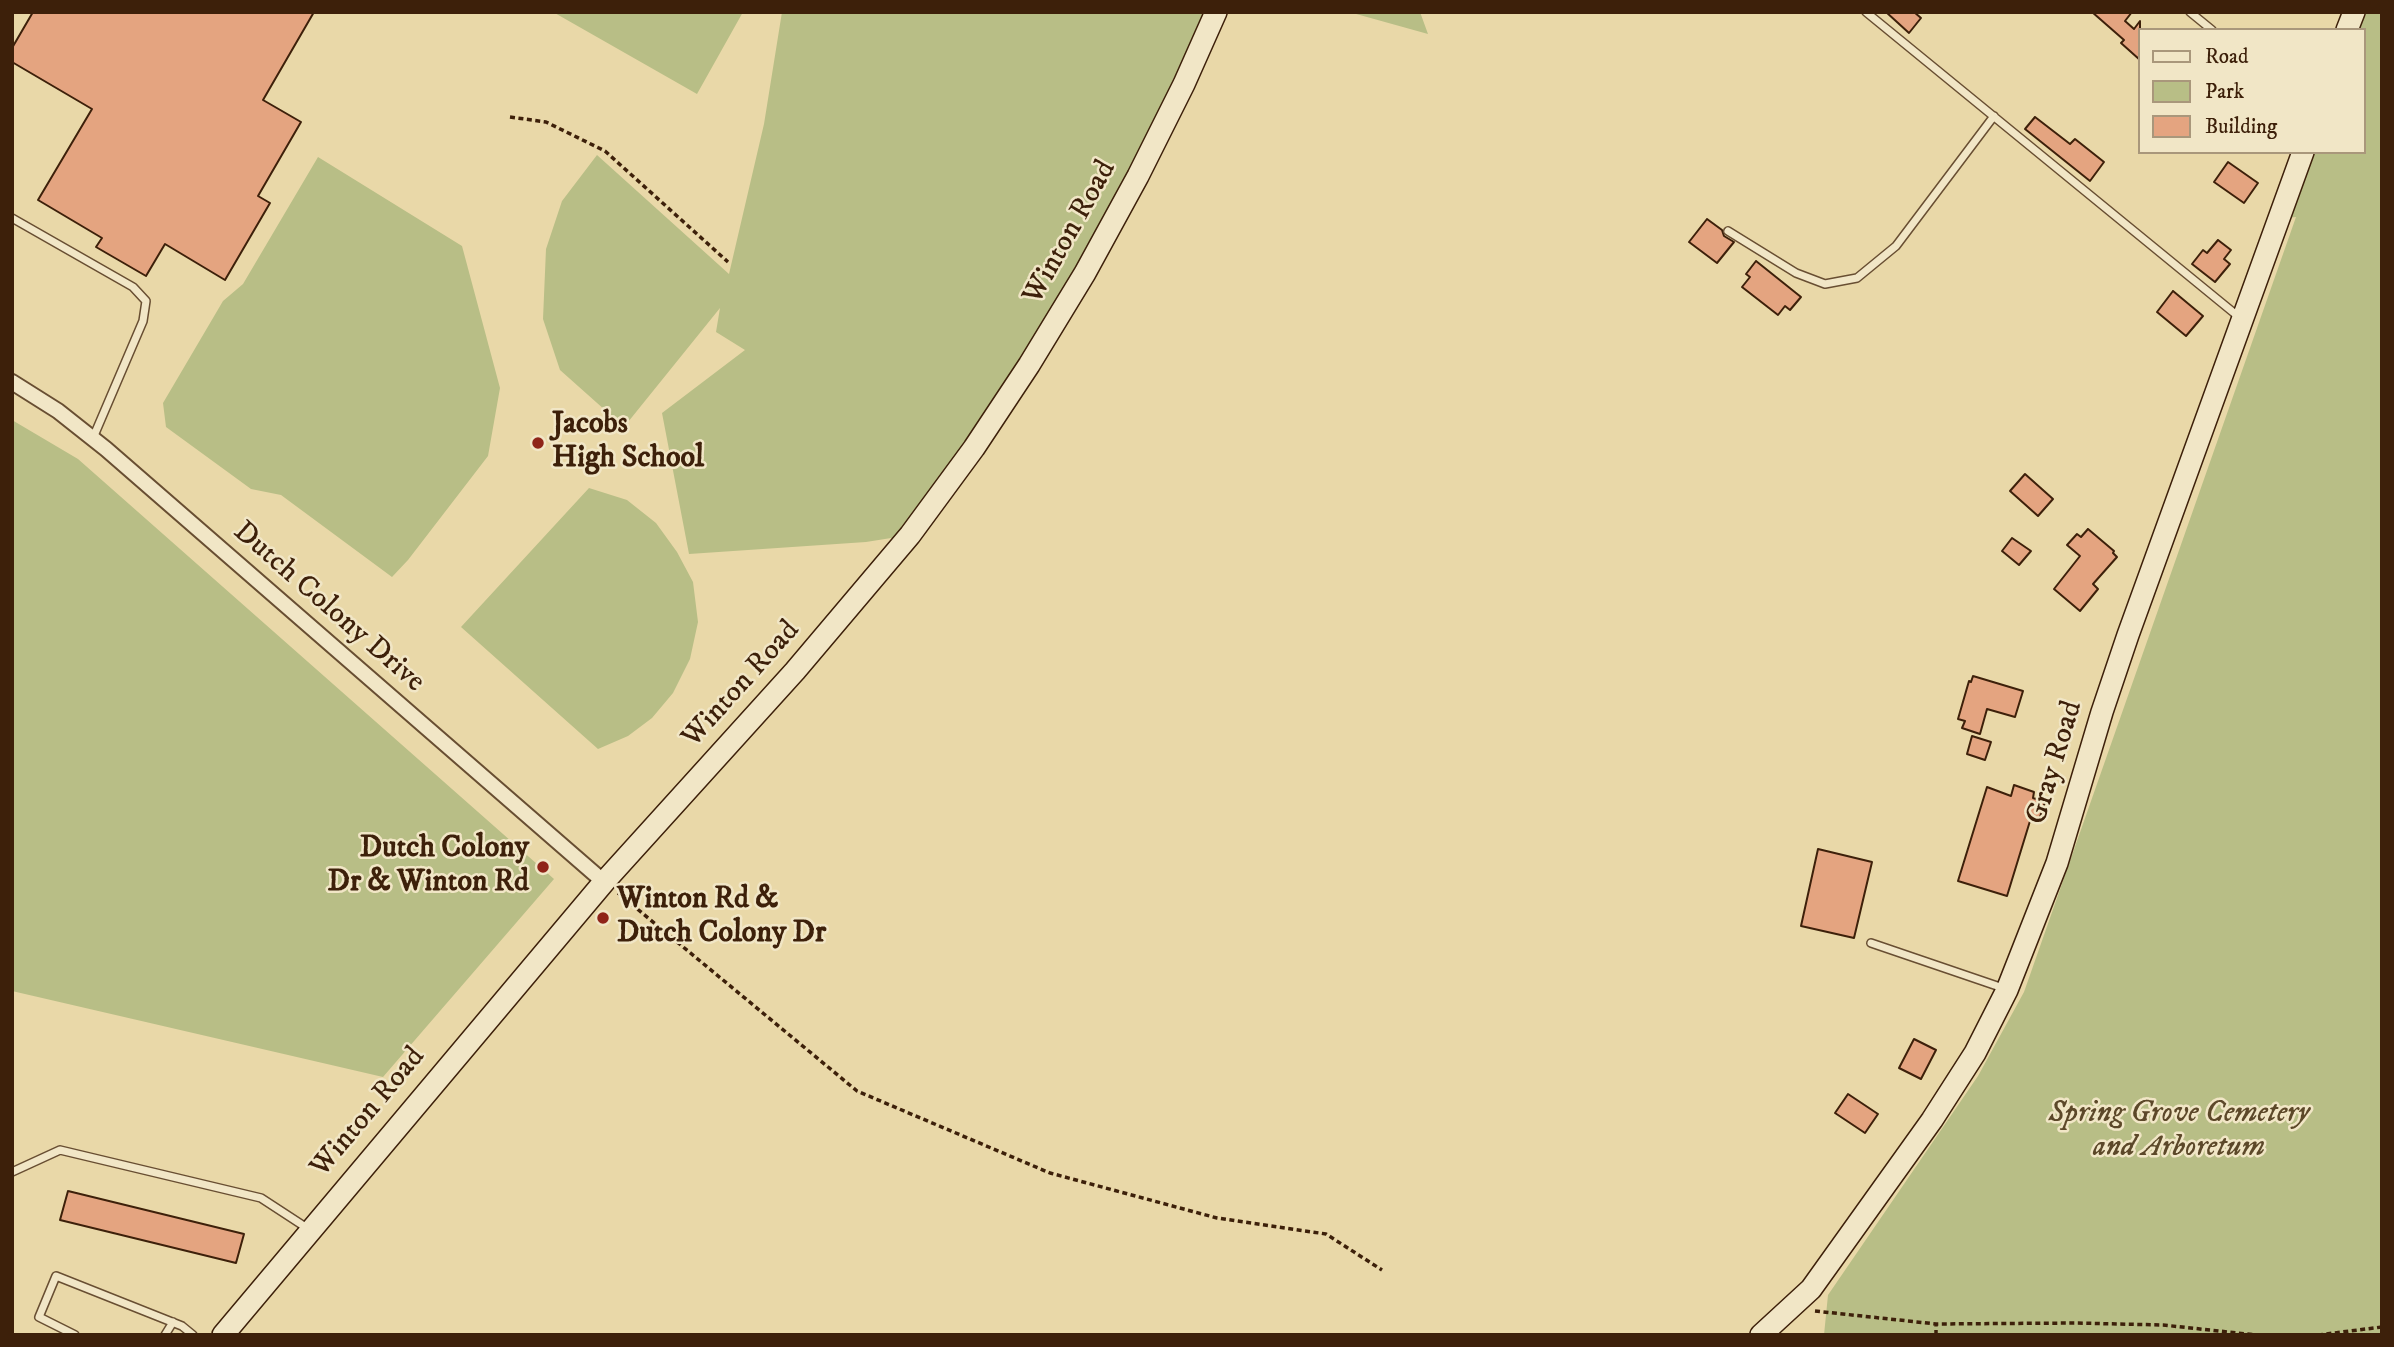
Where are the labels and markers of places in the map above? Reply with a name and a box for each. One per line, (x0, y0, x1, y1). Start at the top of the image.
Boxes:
place label: Jacobs High School (552, 408, 704, 478)
marker: Jacobs High School (530, 435, 546, 451)
place label: Dutch Colony Dr & Winton Rd (328, 832, 529, 902)
marker: Dutch Colony Dr & Winton Rd (535, 859, 551, 875)
place label: Winton Rd & Dutch Colony Dr (617, 883, 826, 954)
marker: Winton Rd & Dutch Colony Dr (595, 910, 611, 926)

